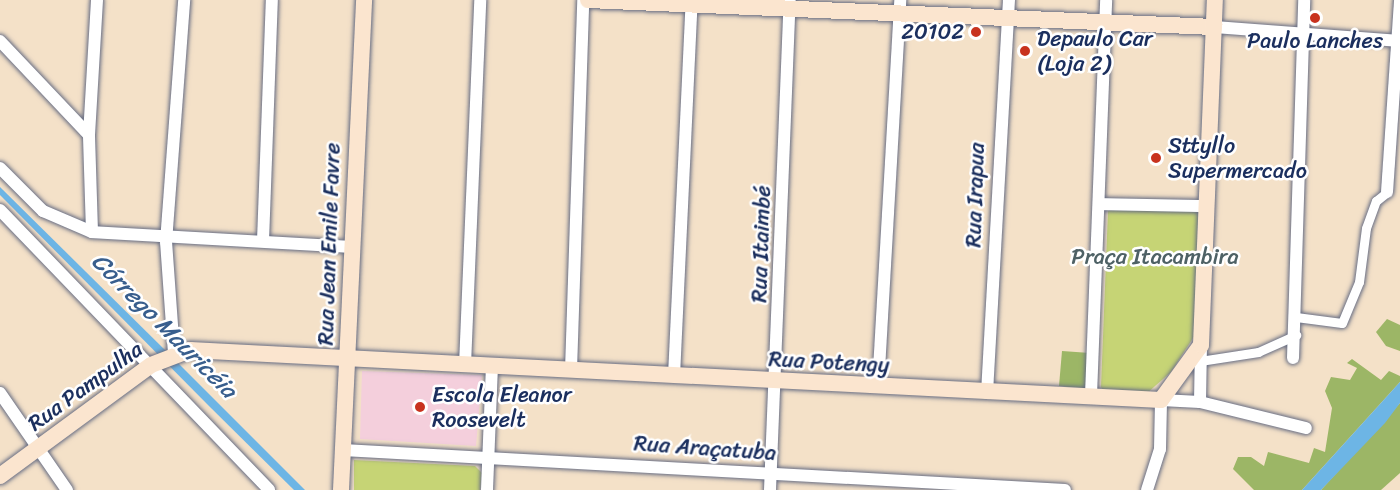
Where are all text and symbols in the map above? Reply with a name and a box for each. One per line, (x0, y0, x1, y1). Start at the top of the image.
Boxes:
marker: Paulo Lanches (1308, 11, 1322, 25)
place label: 20102 (901, 19, 964, 45)
marker: 20102 (969, 25, 983, 39)
place label: Depaulo Car (Loja 2) (1037, 25, 1153, 76)
place label: Paulo Lanches (1247, 28, 1383, 54)
marker: Depaulo Car (Loja 2) (1018, 44, 1032, 58)
place label: Sttyllo Supermercado (1168, 132, 1307, 184)
street label: Rua Jean Emile Favre (312, 141, 346, 347)
street label: Rua Irapua (960, 142, 990, 248)
marker: Sttyllo Supermercado (1149, 151, 1163, 165)
street label: Rua Itaimbé (746, 185, 776, 303)
park label: Praça Itacambira (1071, 244, 1239, 270)
water label: Córrego Mauricéia (85, 247, 243, 405)
street label: Rua Pampulha (22, 336, 148, 436)
street label: Rua Potengy (768, 346, 890, 378)
place label: Escola Eleanor Roosevelt (432, 381, 572, 433)
marker: Escola Eleanor Roosevelt (413, 400, 427, 414)
street label: Rua Araçatuba (633, 430, 777, 466)

